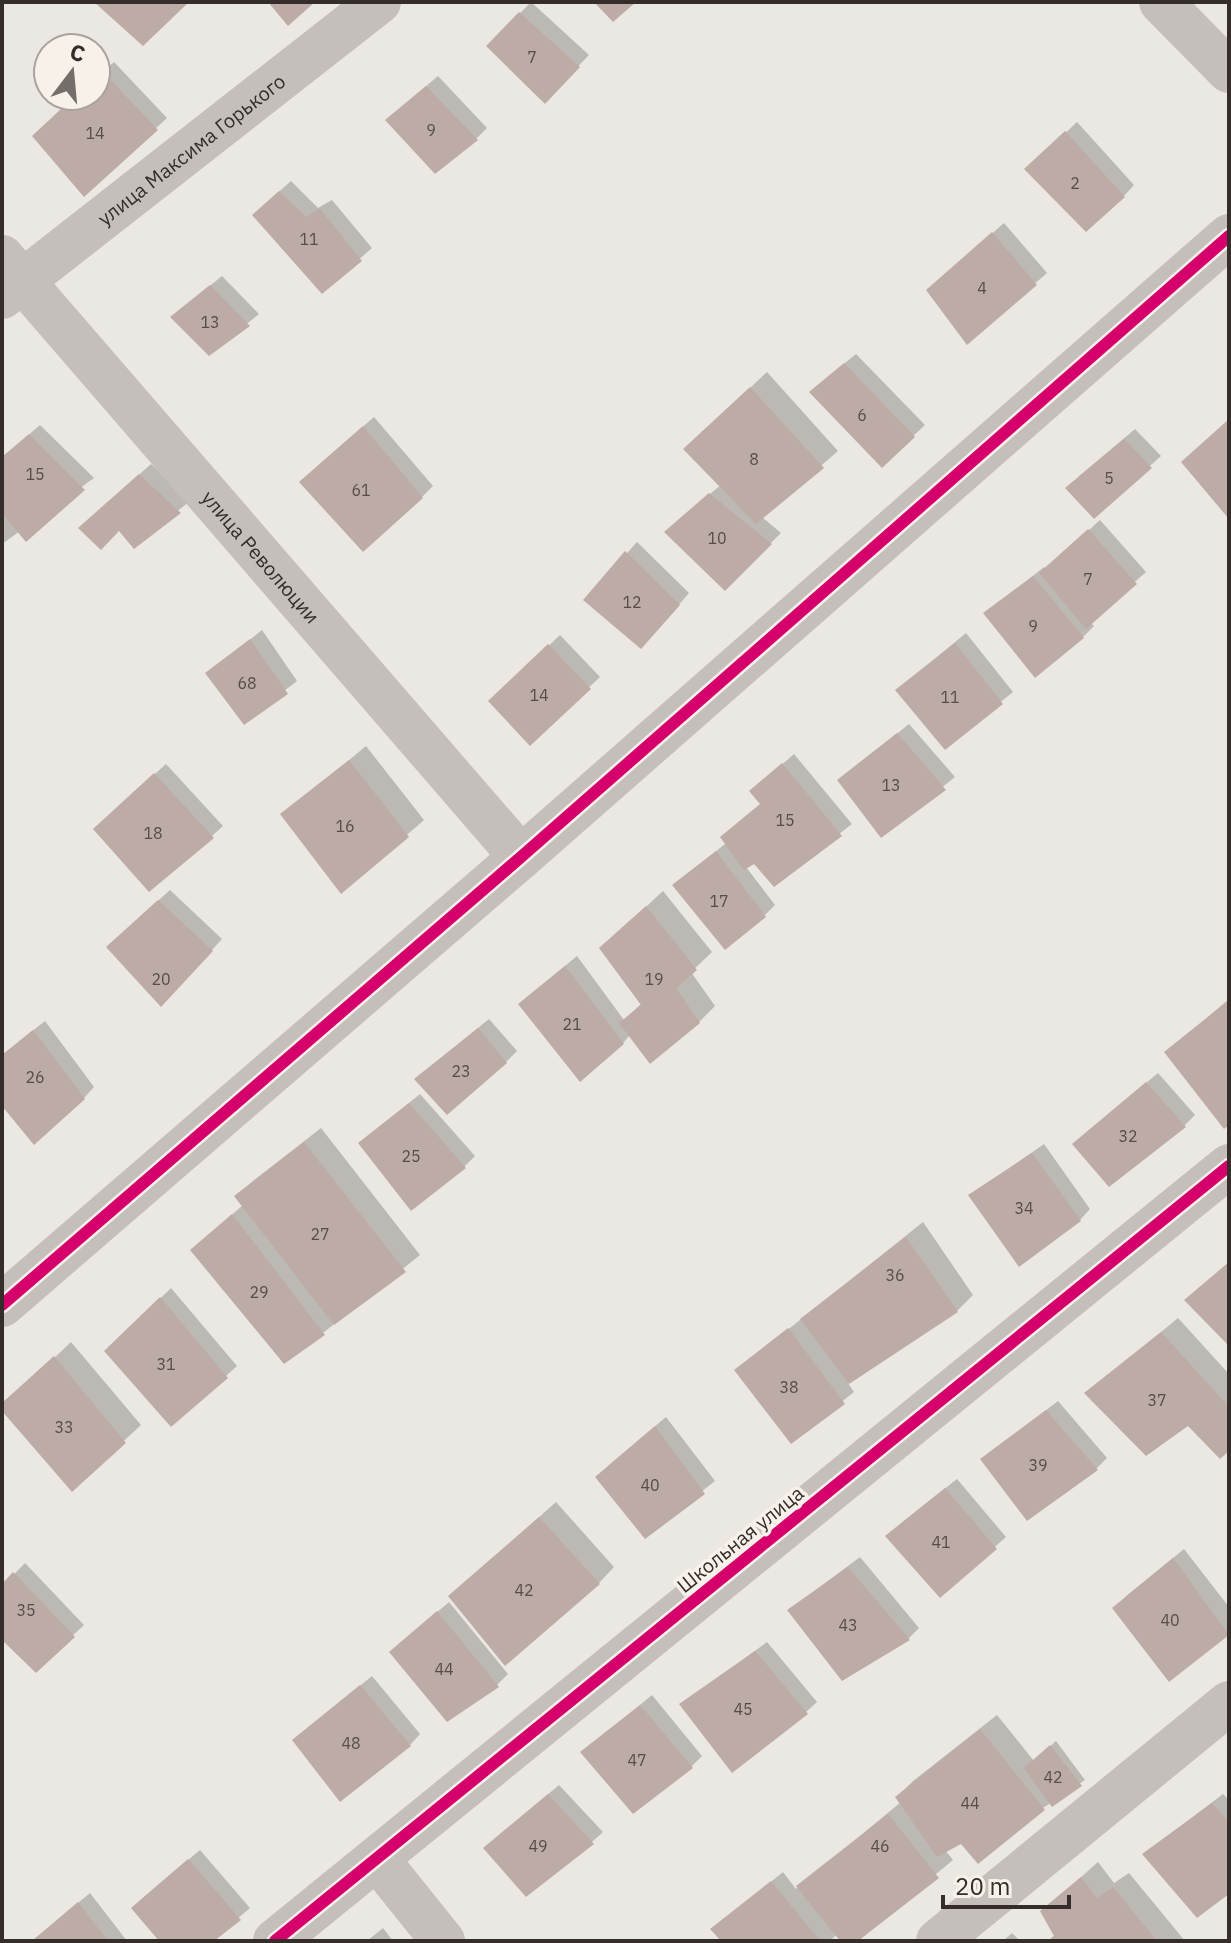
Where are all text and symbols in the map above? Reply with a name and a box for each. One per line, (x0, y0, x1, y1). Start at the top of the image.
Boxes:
north arrow (32, 32, 112, 112)
text: С (67, 36, 89, 68)
house number: 7 (527, 47, 537, 67)
street label: улица Максима Горького (91, 67, 291, 231)
house number: 9 (426, 120, 436, 140)
house number: 14 (85, 123, 105, 143)
house number: 2 (1070, 173, 1080, 193)
house number: 11 (299, 229, 319, 249)
house number: 4 (977, 278, 987, 298)
house number: 13 (200, 312, 220, 332)
house number: 6 (857, 405, 867, 425)
house number: 8 (749, 449, 759, 469)
house number: 15 (25, 464, 45, 484)
house number: 5 (1104, 468, 1114, 488)
house number: 61 (351, 480, 371, 500)
street label: улица Революции (196, 484, 326, 629)
house number: 10 (707, 528, 727, 548)
house number: 7 (1083, 569, 1093, 589)
house number: 12 (622, 592, 642, 612)
house number: 9 (1028, 616, 1038, 636)
house number: 68 (237, 673, 257, 693)
house number: 14 (529, 685, 549, 705)
house number: 11 (940, 687, 960, 707)
house number: 13 (881, 775, 901, 795)
house number: 15 (775, 810, 795, 830)
house number: 16 (335, 816, 355, 836)
house number: 18 (143, 823, 163, 843)
house number: 17 (709, 891, 729, 911)
house number: 20 (151, 969, 171, 989)
house number: 19 (644, 969, 664, 989)
house number: 21 (562, 1014, 582, 1034)
house number: 23 (451, 1061, 471, 1081)
house number: 26 (25, 1067, 45, 1087)
house number: 32 (1118, 1126, 1138, 1146)
house number: 25 (401, 1146, 421, 1166)
house number: 34 (1014, 1198, 1034, 1218)
house number: 27 (310, 1224, 330, 1244)
house number: 36 (885, 1265, 905, 1285)
house number: 29 (249, 1282, 269, 1302)
house number: 31 (156, 1354, 176, 1374)
house number: 38 (779, 1377, 799, 1397)
house number: 37 (1147, 1390, 1167, 1410)
house number: 33 (54, 1417, 74, 1437)
house number: 39 (1028, 1455, 1048, 1475)
house number: 40 (640, 1475, 660, 1495)
street label: Школьная улица (671, 1479, 809, 1599)
house number: 41 (931, 1532, 951, 1552)
house number: 42 (514, 1580, 534, 1600)
house number: 35 (16, 1600, 36, 1620)
house number: 40 (1160, 1610, 1180, 1630)
house number: 43 (838, 1615, 858, 1635)
house number: 44 (434, 1659, 454, 1679)
house number: 45 (733, 1699, 753, 1719)
house number: 48 (341, 1733, 361, 1753)
house number: 47 (627, 1750, 647, 1770)
house number: 42 (1043, 1767, 1063, 1787)
house number: 44 (960, 1793, 980, 1813)
house number: 49 (528, 1836, 548, 1856)
house number: 46 (870, 1836, 890, 1856)
scale bar (943, 1859, 1069, 1909)
text: 20 m (955, 1870, 1010, 1902)

